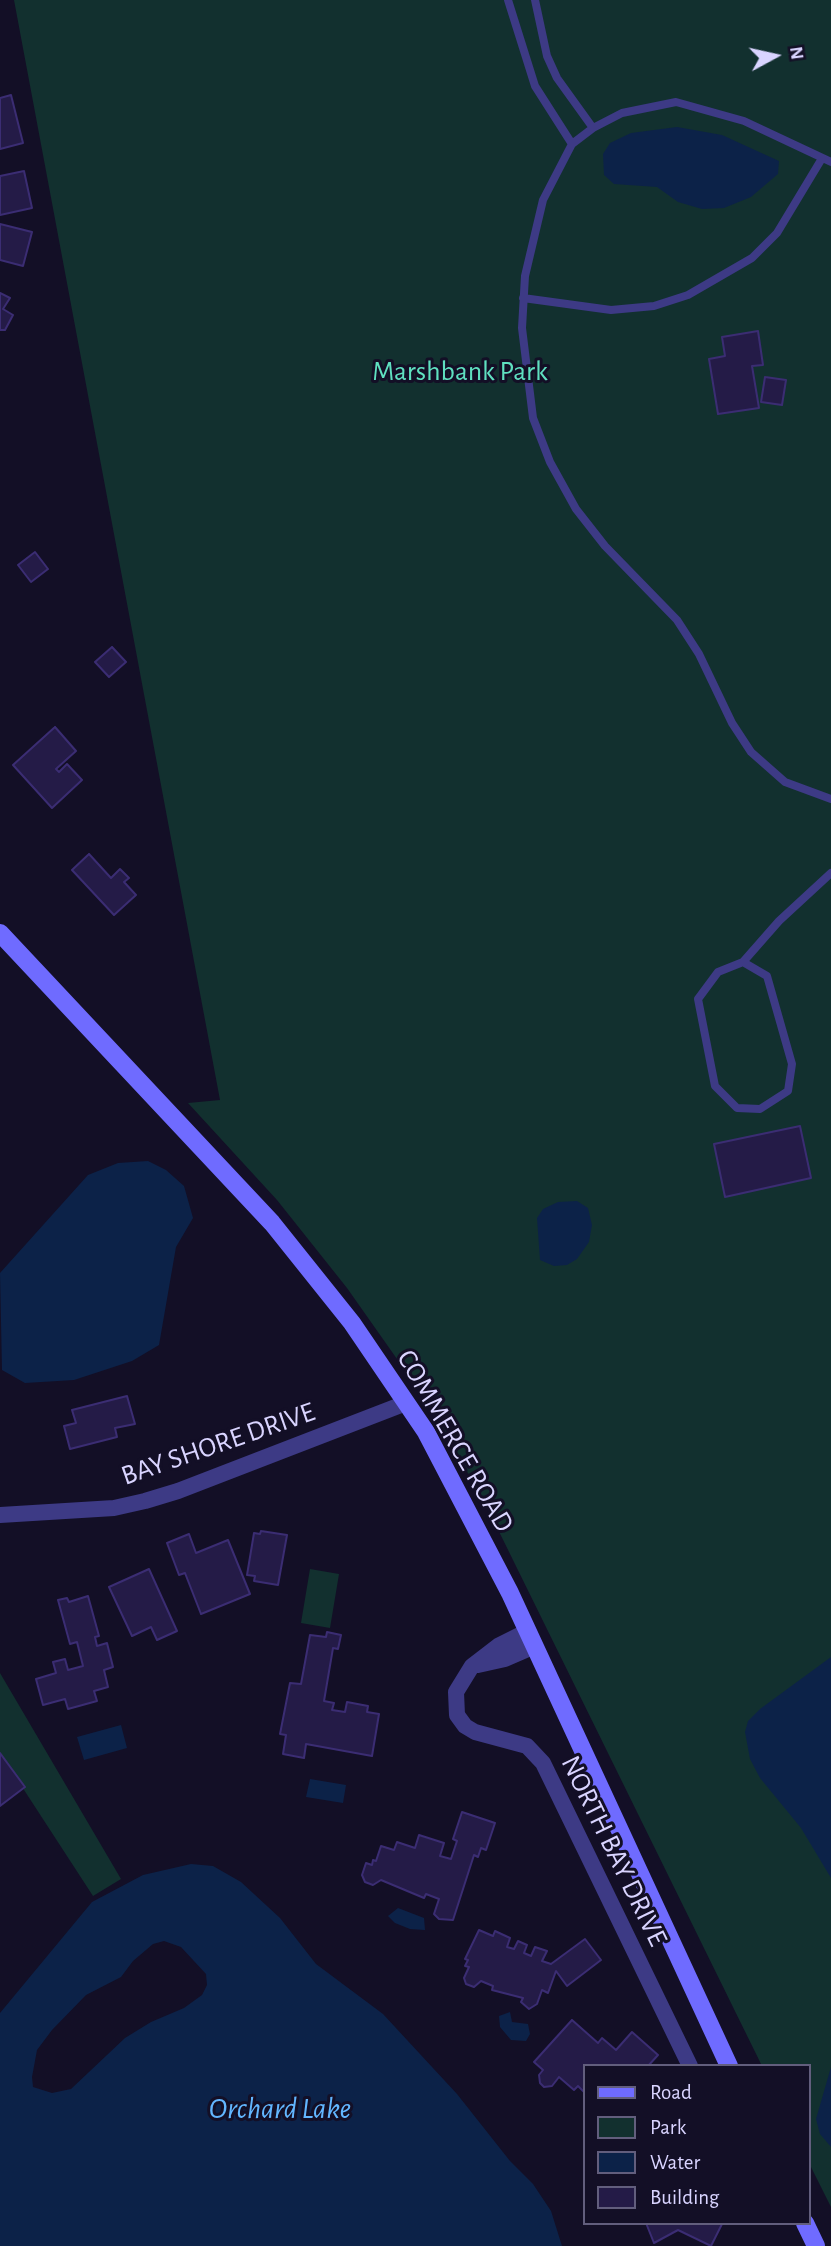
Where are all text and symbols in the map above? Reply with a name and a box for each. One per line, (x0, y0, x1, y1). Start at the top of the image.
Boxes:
north arrow (740, 21, 810, 91)
text: N (786, 45, 807, 61)
park label: Marshbank Park (372, 355, 548, 389)
street label: COMMERCE ROAD (389, 1344, 521, 1538)
street label: BAY SHORE DRIVE (117, 1395, 319, 1493)
street label: NORTH BAY DRIVE (553, 1750, 675, 1952)
legend (582, 2064, 810, 2225)
text: Road (650, 2082, 692, 2103)
water label: Orchard Lake (209, 2091, 351, 2127)
text: Park (650, 2117, 686, 2138)
text: Water (650, 2152, 700, 2173)
text: Building (650, 2187, 719, 2208)

